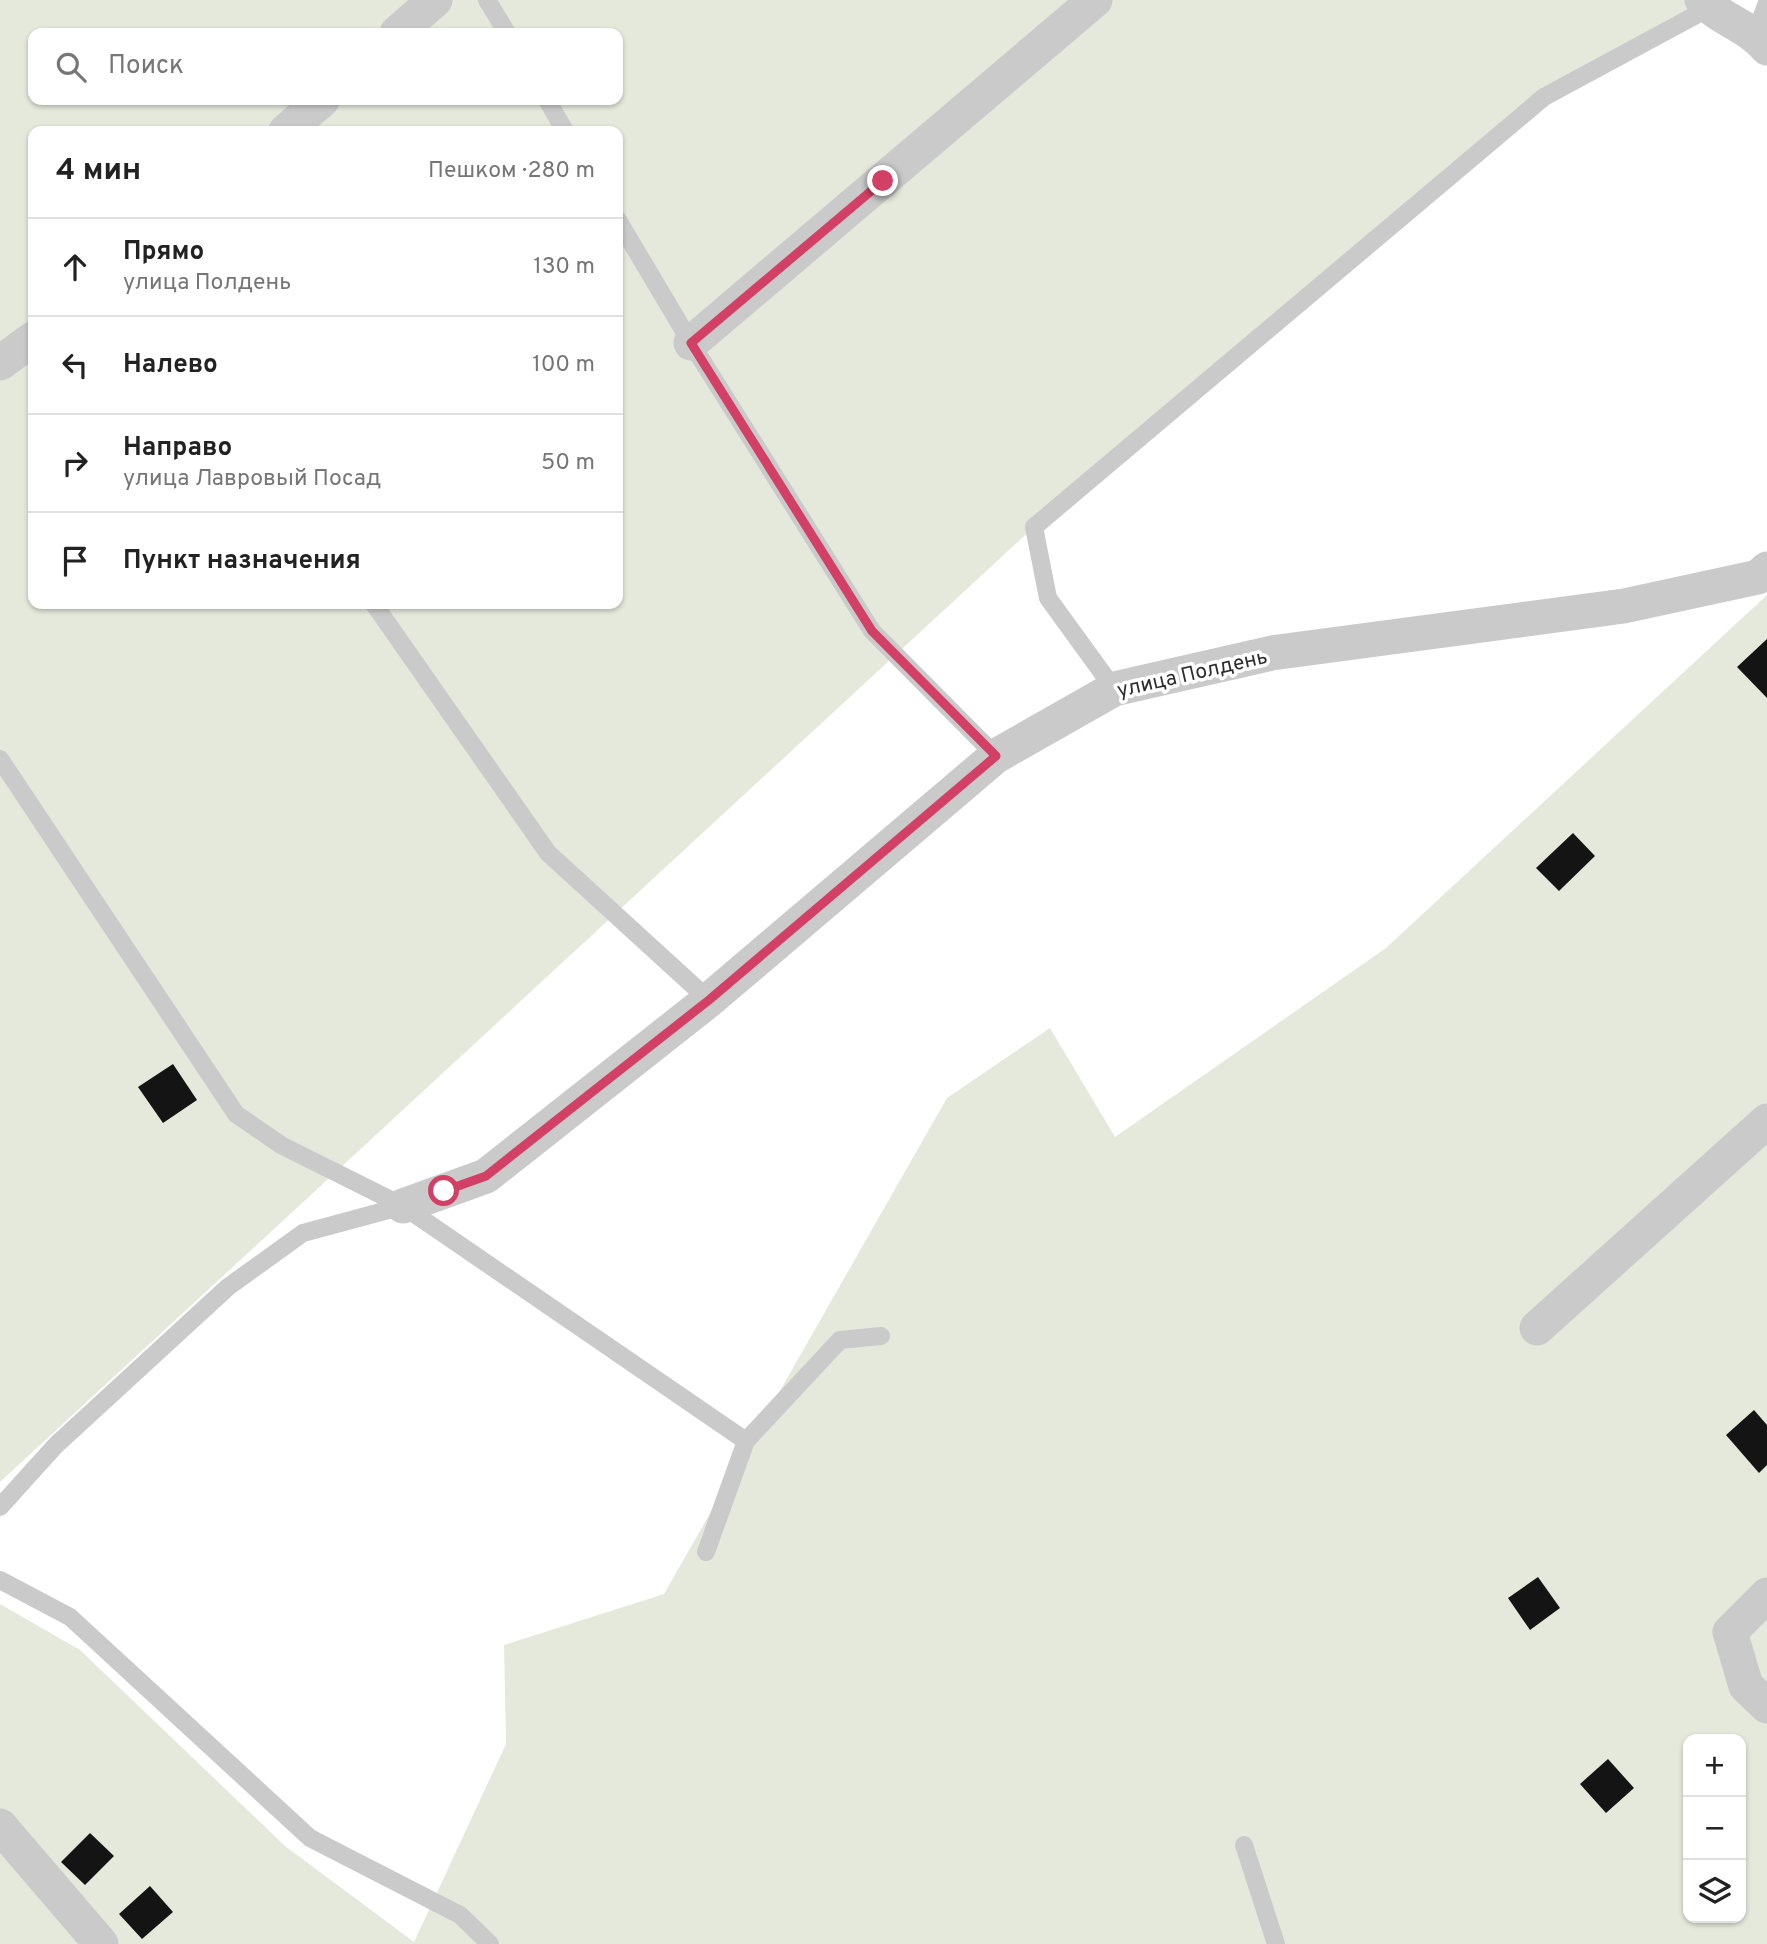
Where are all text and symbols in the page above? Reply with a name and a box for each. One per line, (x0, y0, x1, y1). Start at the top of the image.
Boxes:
search box (28, 28, 623, 105)
icon: search (52, 48, 90, 86)
text: Поиск (108, 50, 184, 83)
text: 4 мин (56, 153, 141, 190)
text: Пешком · 280 m (428, 157, 595, 186)
route end (867, 165, 898, 196)
text: Прямо (123, 236, 204, 269)
icon: ahead (56, 248, 94, 286)
text: 130 m (533, 253, 595, 282)
text: улица Полдень (123, 269, 291, 298)
icon: left (56, 346, 94, 384)
text: Налево (123, 349, 218, 382)
text: 100 m (532, 351, 595, 380)
text: Направо (123, 432, 232, 465)
icon: right (56, 444, 94, 482)
text: 50 m (541, 449, 595, 478)
text: улица Лавровый Посад (123, 465, 381, 494)
icon: arrive (56, 542, 94, 580)
text: Пункт назначения (123, 545, 361, 578)
street label: улица Полдень (1114, 644, 1270, 705)
route start (428, 1175, 459, 1206)
map controls (1683, 1734, 1746, 1923)
button: + (1683, 1734, 1746, 1797)
button: − (1683, 1797, 1746, 1860)
button: layers (1683, 1860, 1746, 1923)

